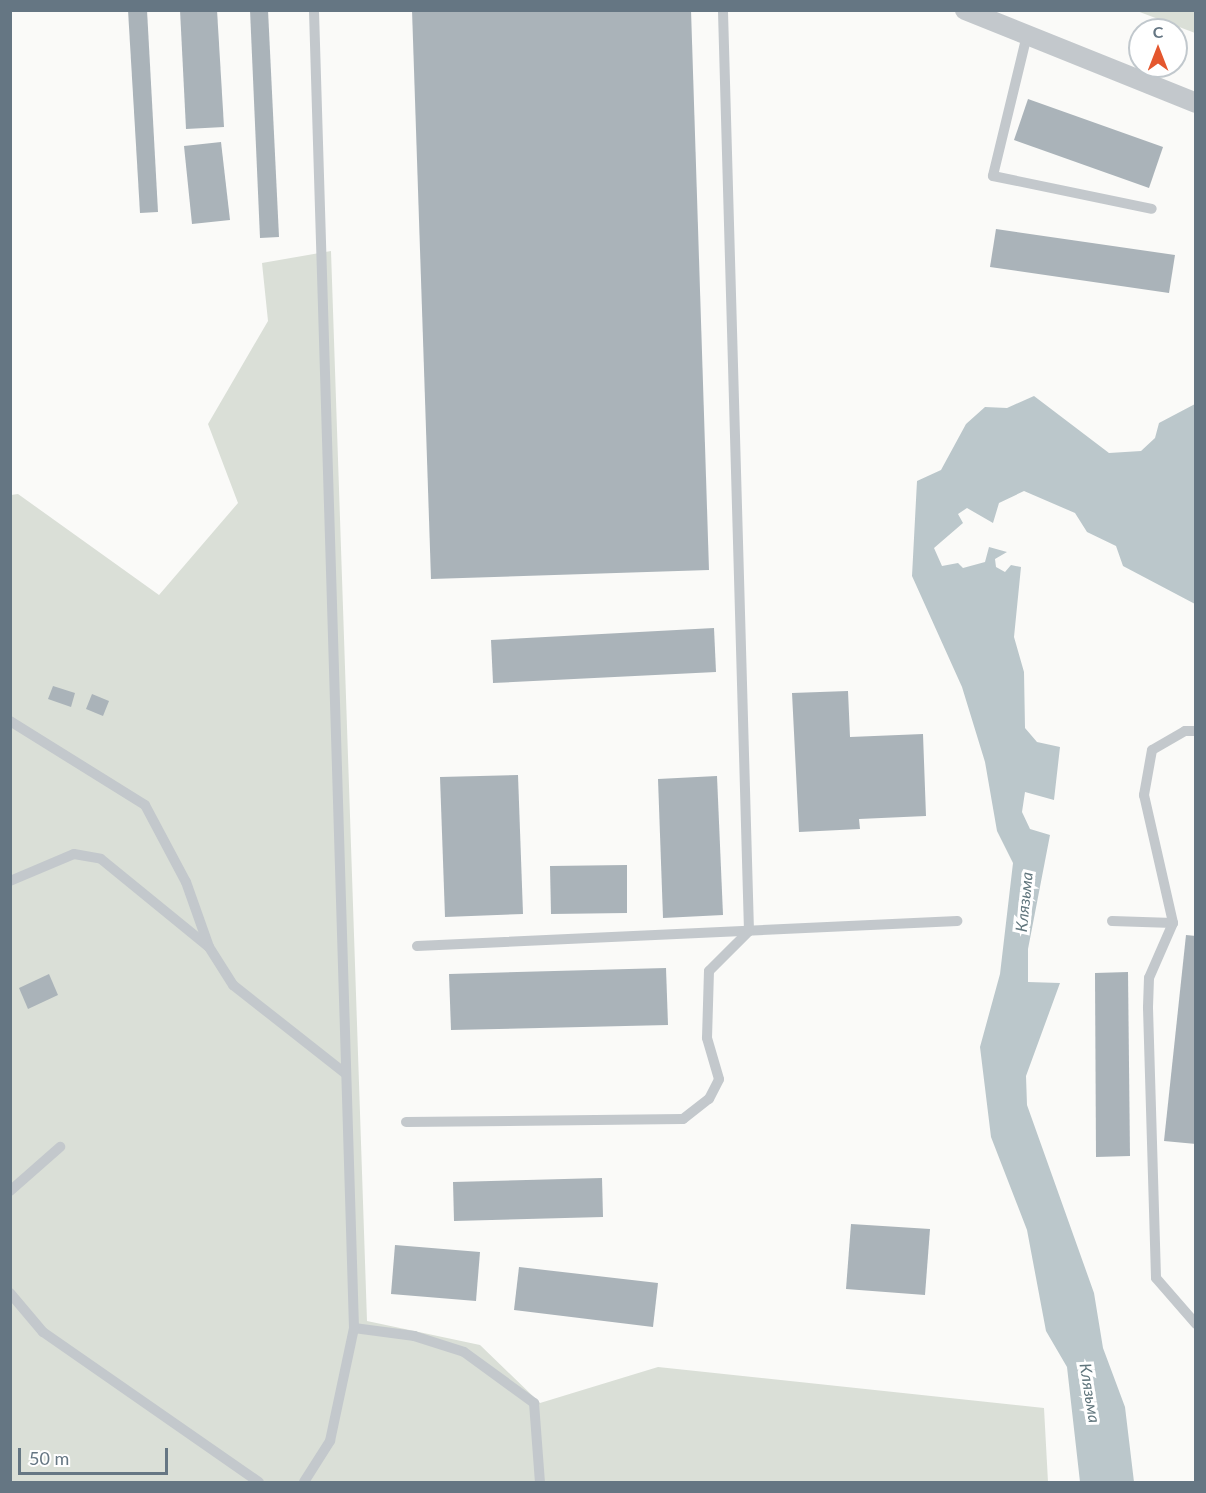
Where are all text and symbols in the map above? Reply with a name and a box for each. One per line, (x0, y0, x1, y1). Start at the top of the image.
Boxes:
north arrow (1128, 18, 1188, 78)
text: С (1153, 22, 1163, 41)
water label: Клязьма (1011, 871, 1037, 933)
water label: Клязьма (1076, 1362, 1104, 1424)
scale bar (21, 1436, 171, 1474)
text: 50 m (29, 1447, 69, 1469)

